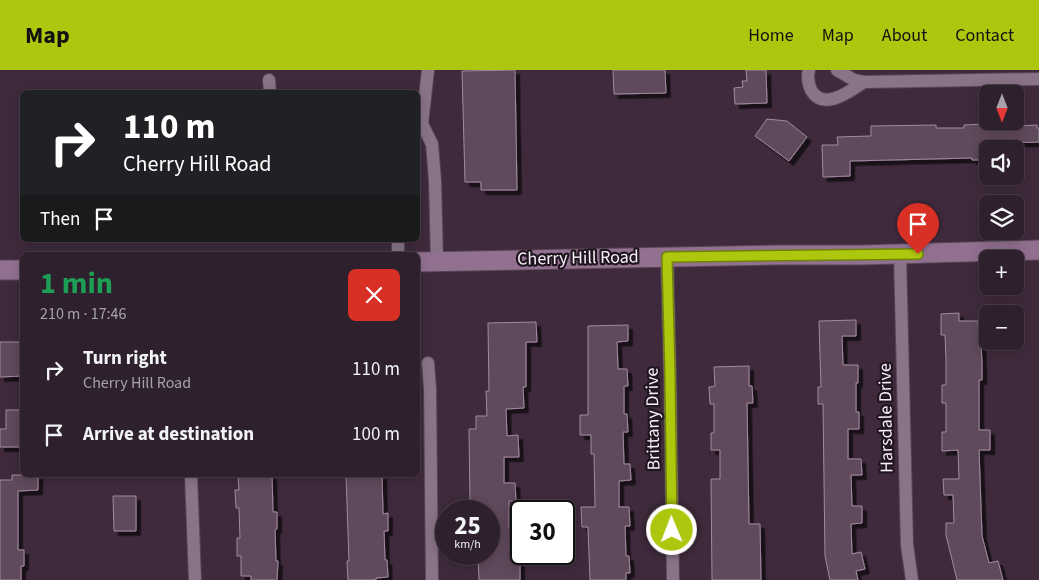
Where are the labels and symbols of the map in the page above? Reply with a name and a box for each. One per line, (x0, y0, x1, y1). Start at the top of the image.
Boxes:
north arrow (979, 85, 1024, 130)
pin (897, 203, 939, 254)
street label: Cherry Hill Road (517, 244, 639, 272)
street label: Harsdale Drive (873, 363, 899, 473)
street label: Brittany Drive (640, 367, 666, 471)
speed limit sign: 30 (510, 500, 575, 565)
position arrow (645, 503, 697, 555)

